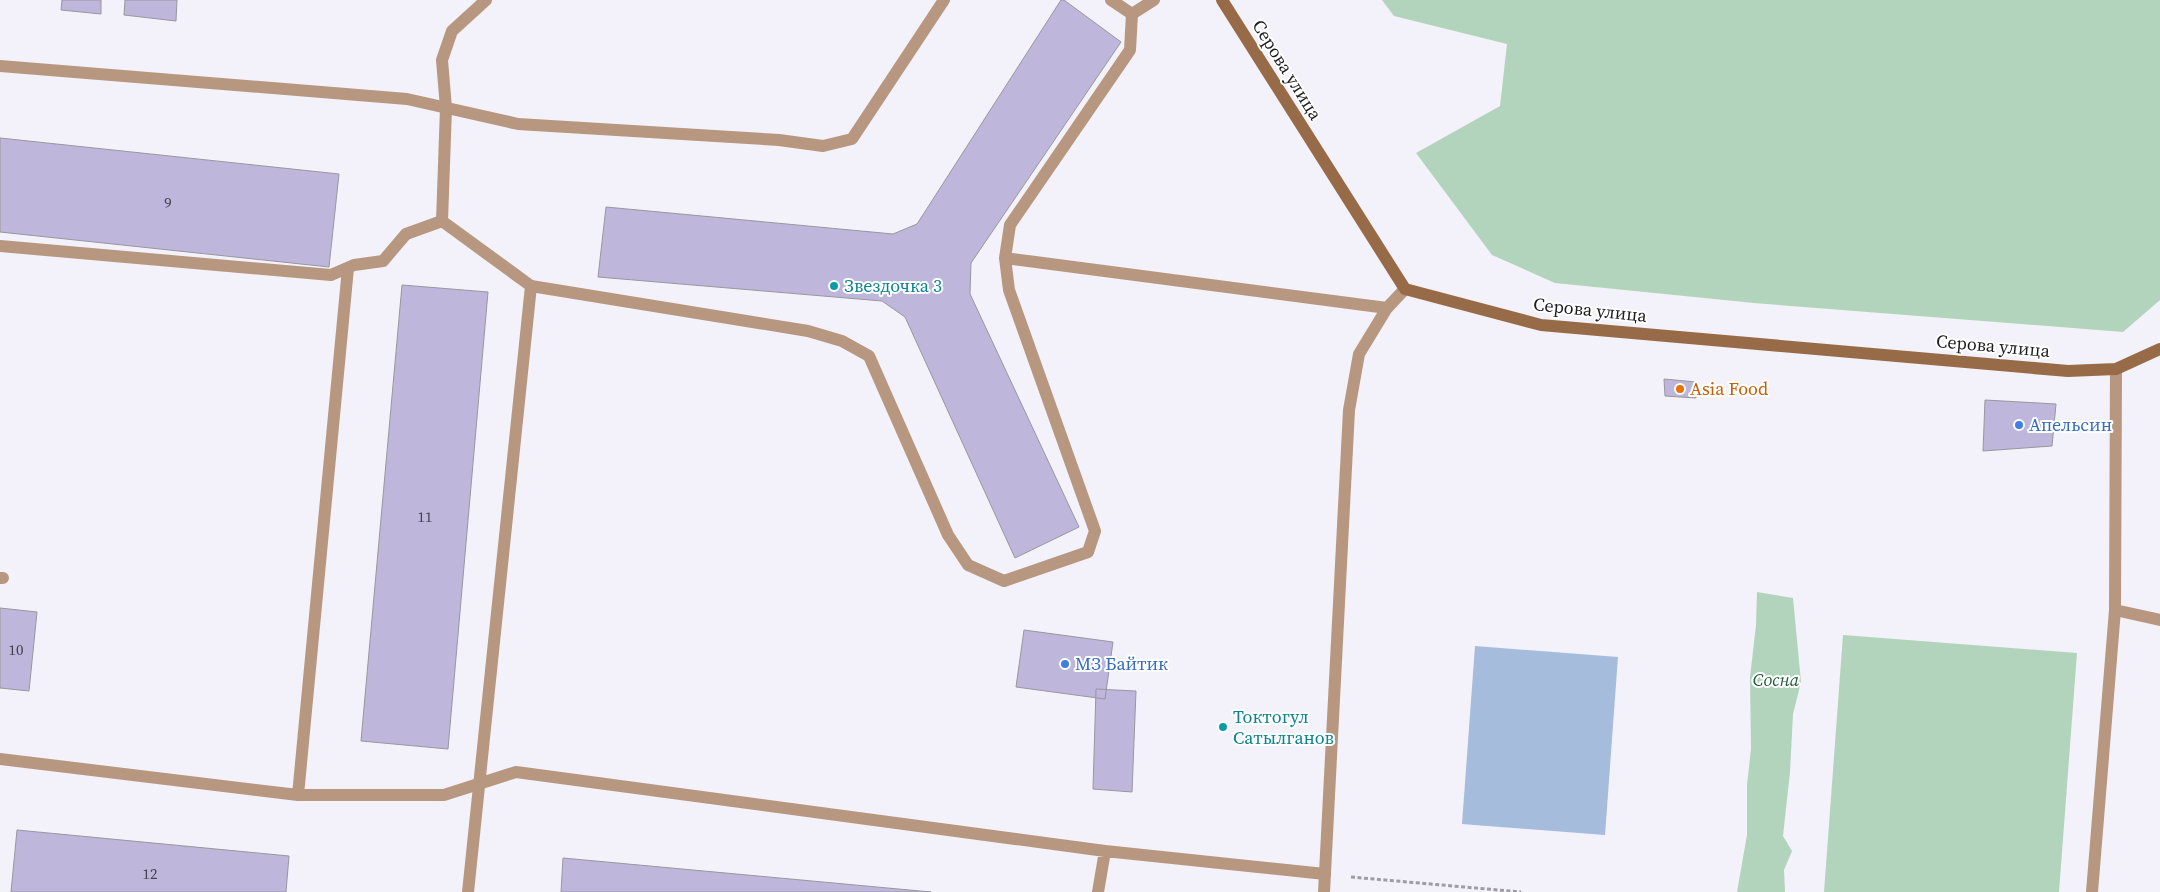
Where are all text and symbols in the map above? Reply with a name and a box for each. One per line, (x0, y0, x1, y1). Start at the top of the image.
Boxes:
street label: Серова улица (1247, 15, 1329, 125)
house number: 9 (164, 192, 172, 213)
place label: Звездочка 3 (844, 273, 942, 298)
marker: Звездочка 3 (828, 280, 840, 292)
street label: Серова улица (1532, 291, 1649, 328)
street label: Серова улица (1935, 328, 2052, 363)
place label: Asia Food (1690, 376, 1768, 401)
marker: Asia Food (1674, 383, 1686, 395)
place label: Апельсин (2029, 412, 2112, 437)
marker: Апельсин (2013, 419, 2025, 431)
house number: 11 (417, 506, 433, 527)
house number: 10 (8, 639, 24, 660)
place label: МЗ Байтик (1075, 651, 1168, 676)
marker: МЗ Байтик (1059, 658, 1071, 670)
park label: Сосна (1753, 667, 1800, 692)
place label: Токтогул Сатылганов (1233, 704, 1334, 750)
marker: Токтогул Сатылганов (1217, 721, 1229, 733)
house number: 12 (142, 863, 158, 884)

